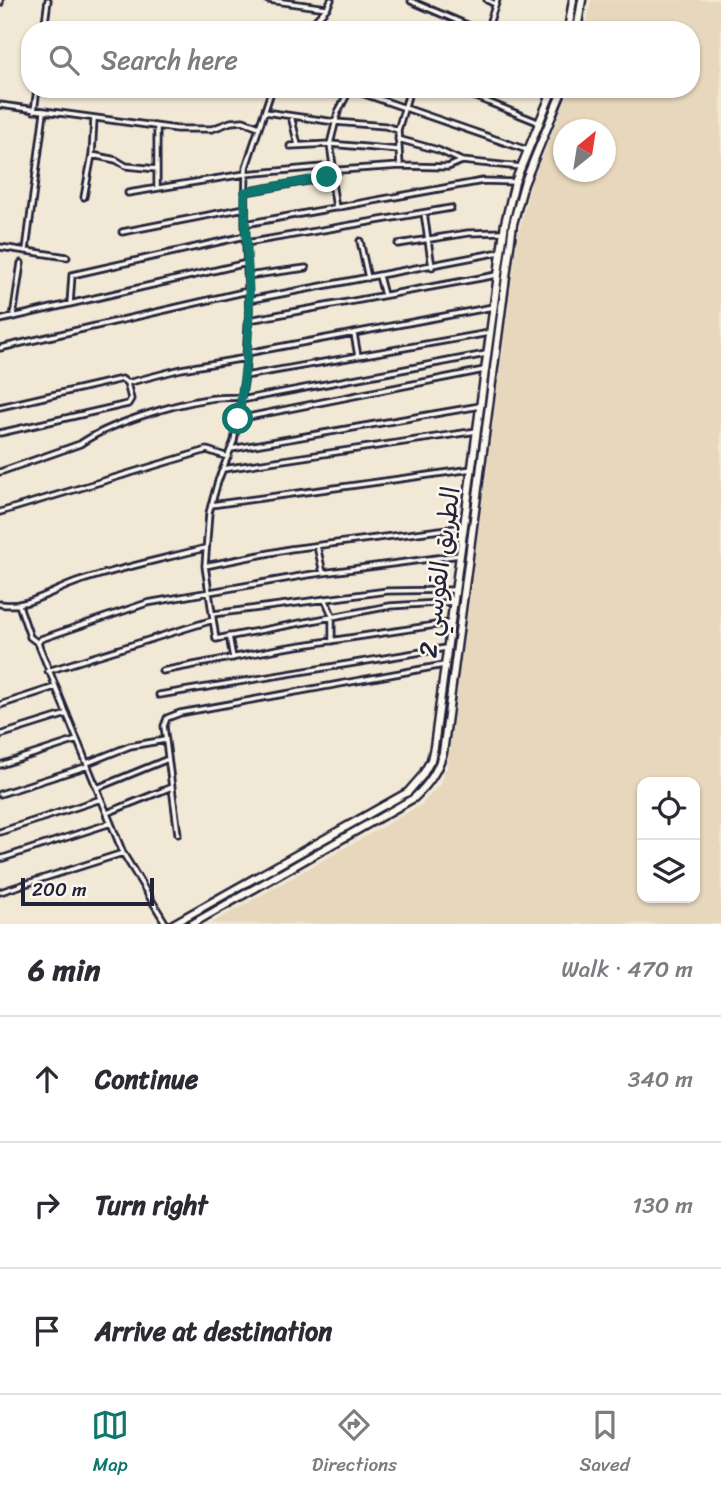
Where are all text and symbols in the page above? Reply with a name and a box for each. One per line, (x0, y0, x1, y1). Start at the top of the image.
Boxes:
search box (21, 21, 700, 98)
text: Search here (101, 37, 238, 83)
icon: search (45, 41, 83, 79)
north arrow (553, 119, 616, 182)
route end (311, 161, 342, 192)
route start (222, 403, 253, 434)
street label: الطريق القوسي 2 (404, 483, 474, 661)
map controls (637, 777, 700, 903)
button: locate (637, 777, 700, 840)
button: layers (637, 840, 700, 903)
text: 200 m (32, 873, 87, 906)
scale bar (21, 875, 154, 907)
text: 6 min (28, 943, 100, 997)
text: Walk · 470 m (561, 949, 693, 990)
text: Continue (95, 1056, 198, 1102)
text: 340 m (628, 1059, 693, 1100)
icon: ahead (28, 1060, 66, 1098)
text: Turn right (95, 1182, 208, 1228)
text: 130 m (632, 1185, 693, 1226)
icon: right (28, 1186, 66, 1224)
text: Arrive at destination (95, 1308, 332, 1354)
icon: arrive (28, 1312, 66, 1350)
tab: Map (91, 1406, 129, 1481)
tab: Directions (312, 1406, 397, 1481)
tab: Saved (580, 1406, 630, 1481)

